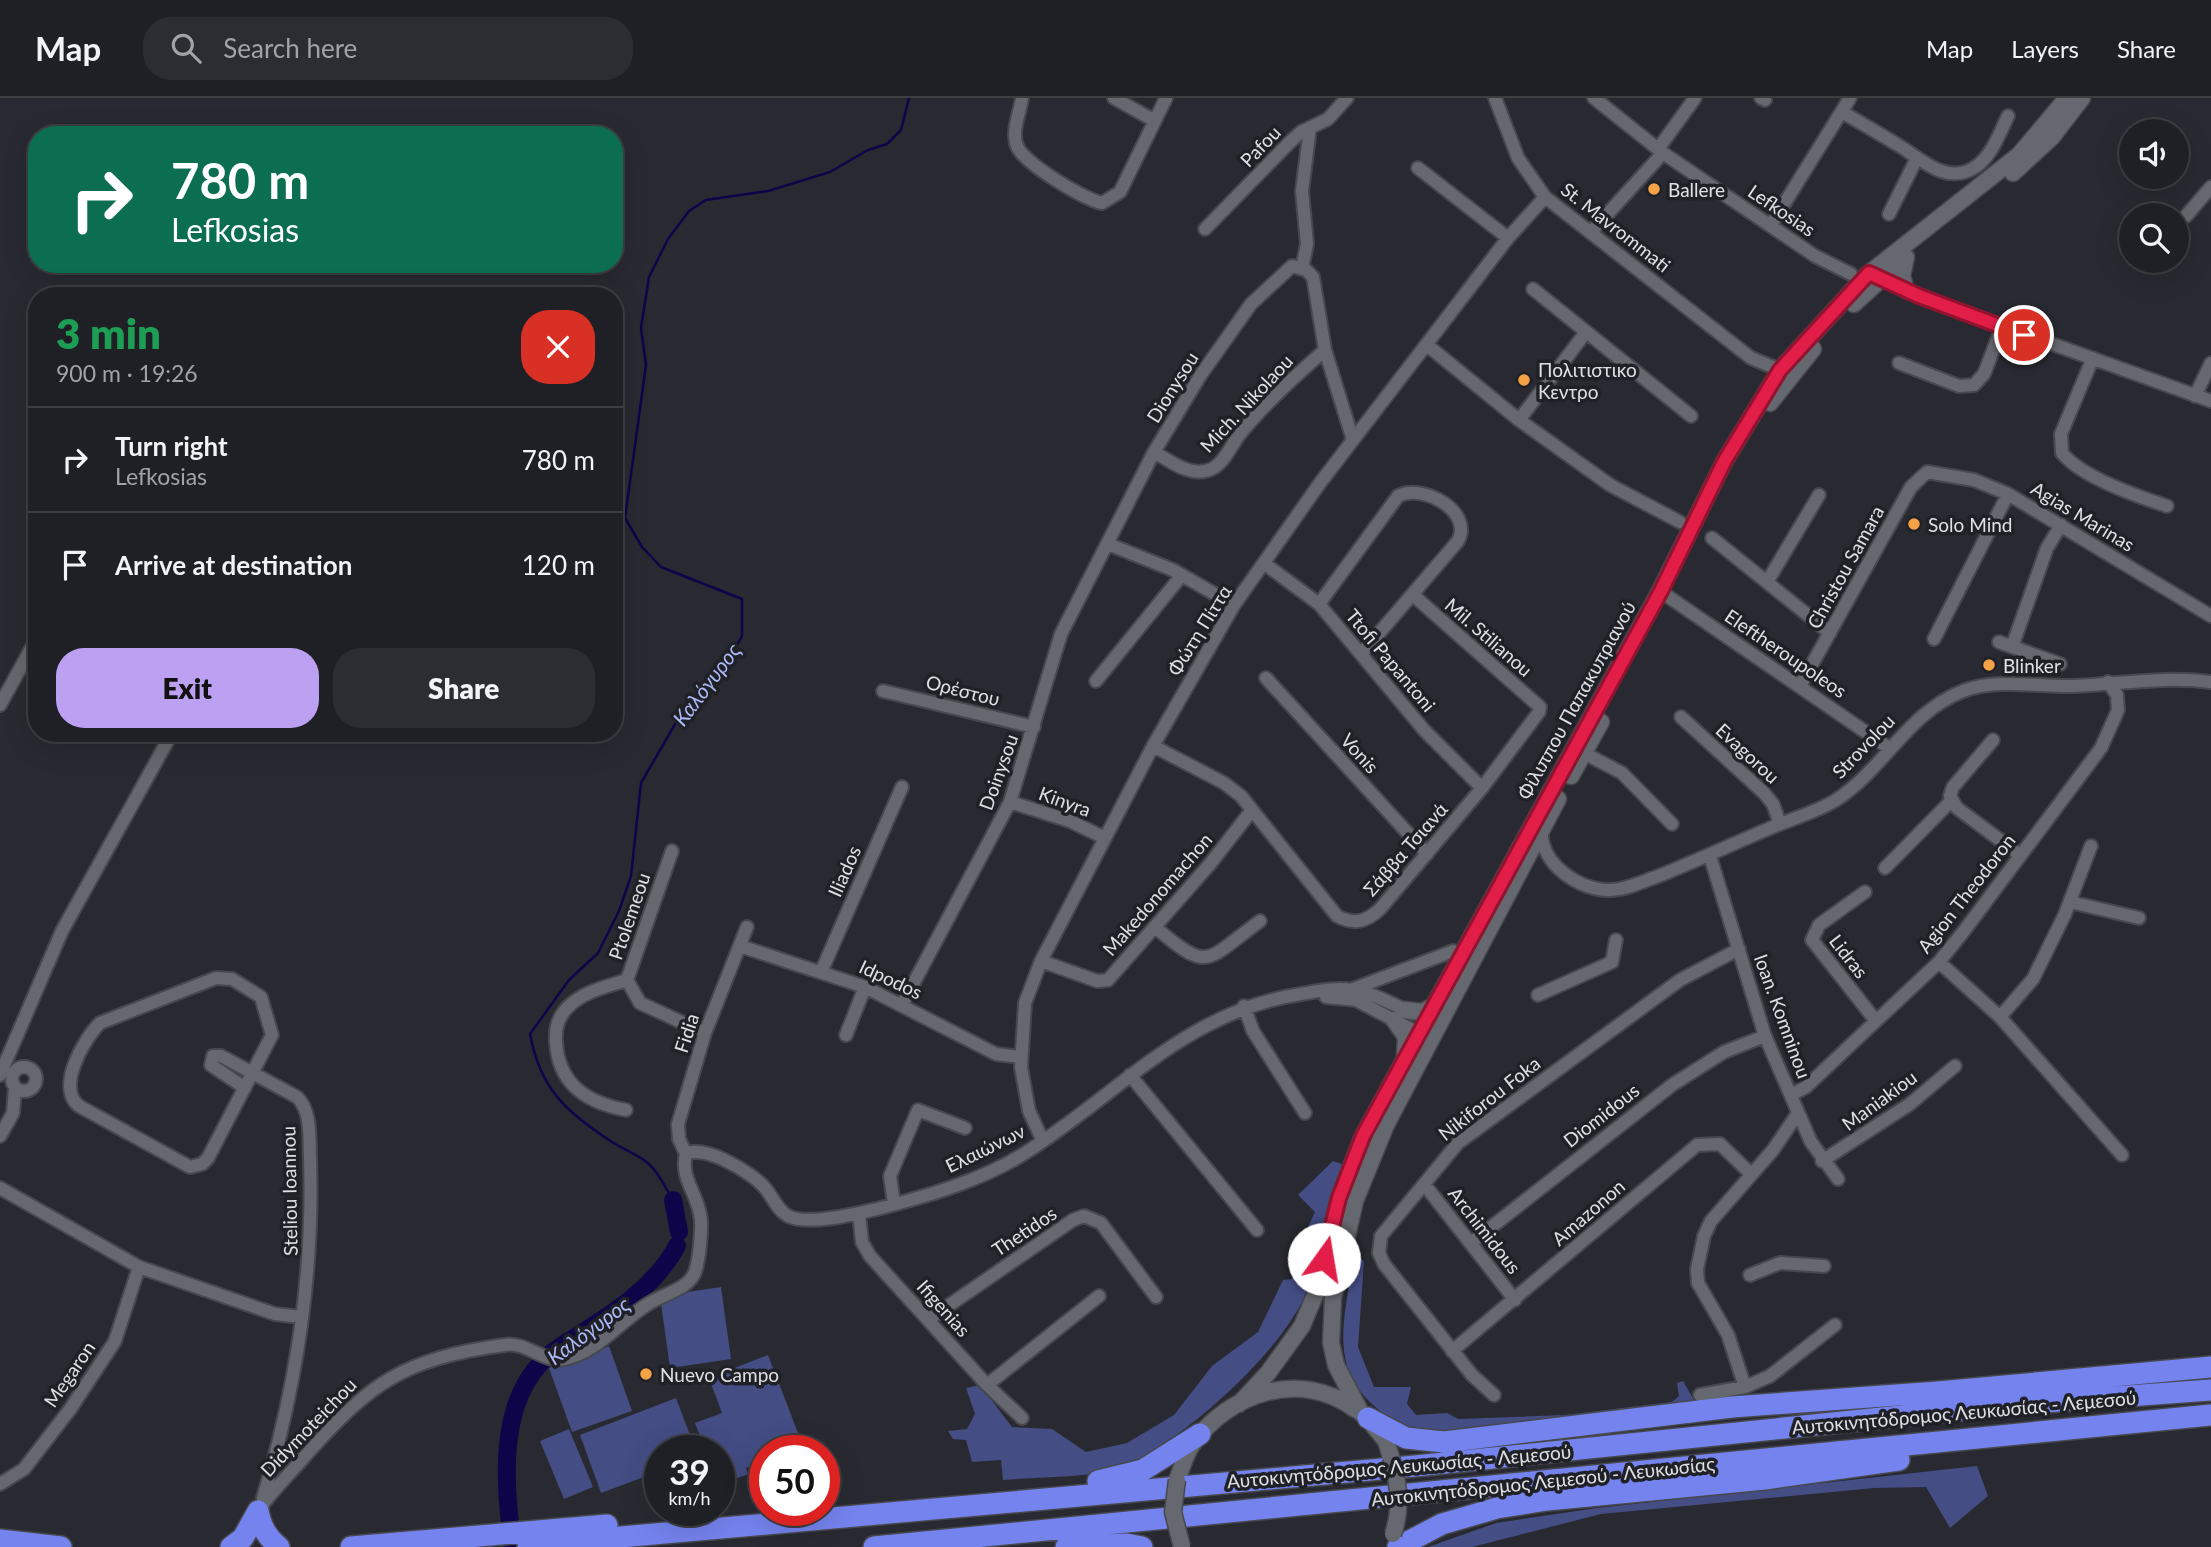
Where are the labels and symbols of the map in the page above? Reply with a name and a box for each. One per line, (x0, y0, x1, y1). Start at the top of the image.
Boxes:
street label: Pafou (1235, 121, 1285, 171)
street label: St. Mavrommati (1557, 177, 1675, 277)
place label: Ballere (1668, 178, 1725, 201)
street label: Lefkosias (1744, 179, 1820, 241)
marker: Ballere (1646, 181, 1662, 197)
pin (1994, 305, 2054, 365)
street label: Dionysou (1141, 347, 1203, 427)
street label: Mich. Nikolaou (1195, 349, 1297, 457)
place label: Πολιτιστικο Κεντρο (1538, 358, 1637, 403)
marker: Πολιτιστικο Κεντρο (1516, 372, 1532, 388)
street label: Agias Marinas (2027, 476, 2139, 556)
street label: Christou Samara (1802, 502, 1888, 632)
place label: Solo Mind (1928, 513, 2012, 536)
marker: Solo Mind (1906, 516, 1922, 532)
street label: Φώτη Πίττα (1162, 580, 1236, 680)
street label: Mil. Stilianou (1441, 593, 1537, 681)
street label: Φίλιππου Παπακυπριανού (1512, 597, 1640, 803)
street label: Ttofi Papantoni (1341, 604, 1441, 716)
street label: Eleftheroupoleos (1721, 604, 1851, 702)
water label: Καλόγυρος (667, 637, 746, 730)
place label: Blinker (2003, 654, 2061, 677)
marker: Blinker (1981, 657, 1997, 673)
street label: Ορέστου (924, 670, 1002, 710)
street label: Strovolou (1827, 709, 1899, 783)
street label: Evagorou (1712, 718, 1784, 788)
street label: Vonis (1336, 728, 1384, 778)
street label: Doinysou (974, 731, 1022, 813)
street label: Kinyra (1036, 781, 1094, 821)
street label: Σάββα Τσιανά (1358, 797, 1452, 900)
street label: Makedonomachon (1098, 828, 1216, 960)
street label: Agion Theodoron (1912, 829, 2020, 957)
street label: Iliados (823, 842, 865, 900)
street label: Ptolemeou (603, 869, 655, 963)
street label: Lidras (1825, 929, 1873, 983)
street label: Ioan. Komninou (1750, 951, 1816, 1081)
street label: Idpodos (856, 954, 926, 1004)
street label: Fidia (669, 1010, 703, 1056)
street label: Nikiforou Foka (1434, 1051, 1544, 1145)
street label: Maniakiou (1837, 1065, 1921, 1135)
street label: Diomidous (1558, 1078, 1644, 1152)
street label: Ελαιώνων (942, 1119, 1029, 1177)
street label: Steliou Ioannou (276, 1126, 302, 1256)
street label: Amazonon (1547, 1174, 1629, 1250)
street label: Archimidous (1444, 1182, 1526, 1278)
street label: Thetidos (987, 1201, 1061, 1261)
position arrow (1287, 1222, 1361, 1296)
street label: Ifigenias (913, 1275, 975, 1341)
water label: Καλόγυρος (542, 1290, 635, 1369)
street label: Megaron (39, 1337, 99, 1411)
place label: Nuevo Campo (660, 1363, 779, 1386)
marker: Nuevo Campo (638, 1366, 654, 1382)
street label: Didymoteichou (255, 1373, 361, 1481)
street label: Αυτοκινητόδρομος Λευκωσίας - Λεμεσού (1791, 1385, 2137, 1439)
speed limit sign: 50 (749, 1435, 840, 1526)
street label: Αυτοκινητόδρομος Λευκωσίας - Λεμεσού (1226, 1439, 1572, 1493)
street label: Αυτοκινητόδρομος Λεμεσού - Λευκωσίας (1370, 1451, 1716, 1510)

